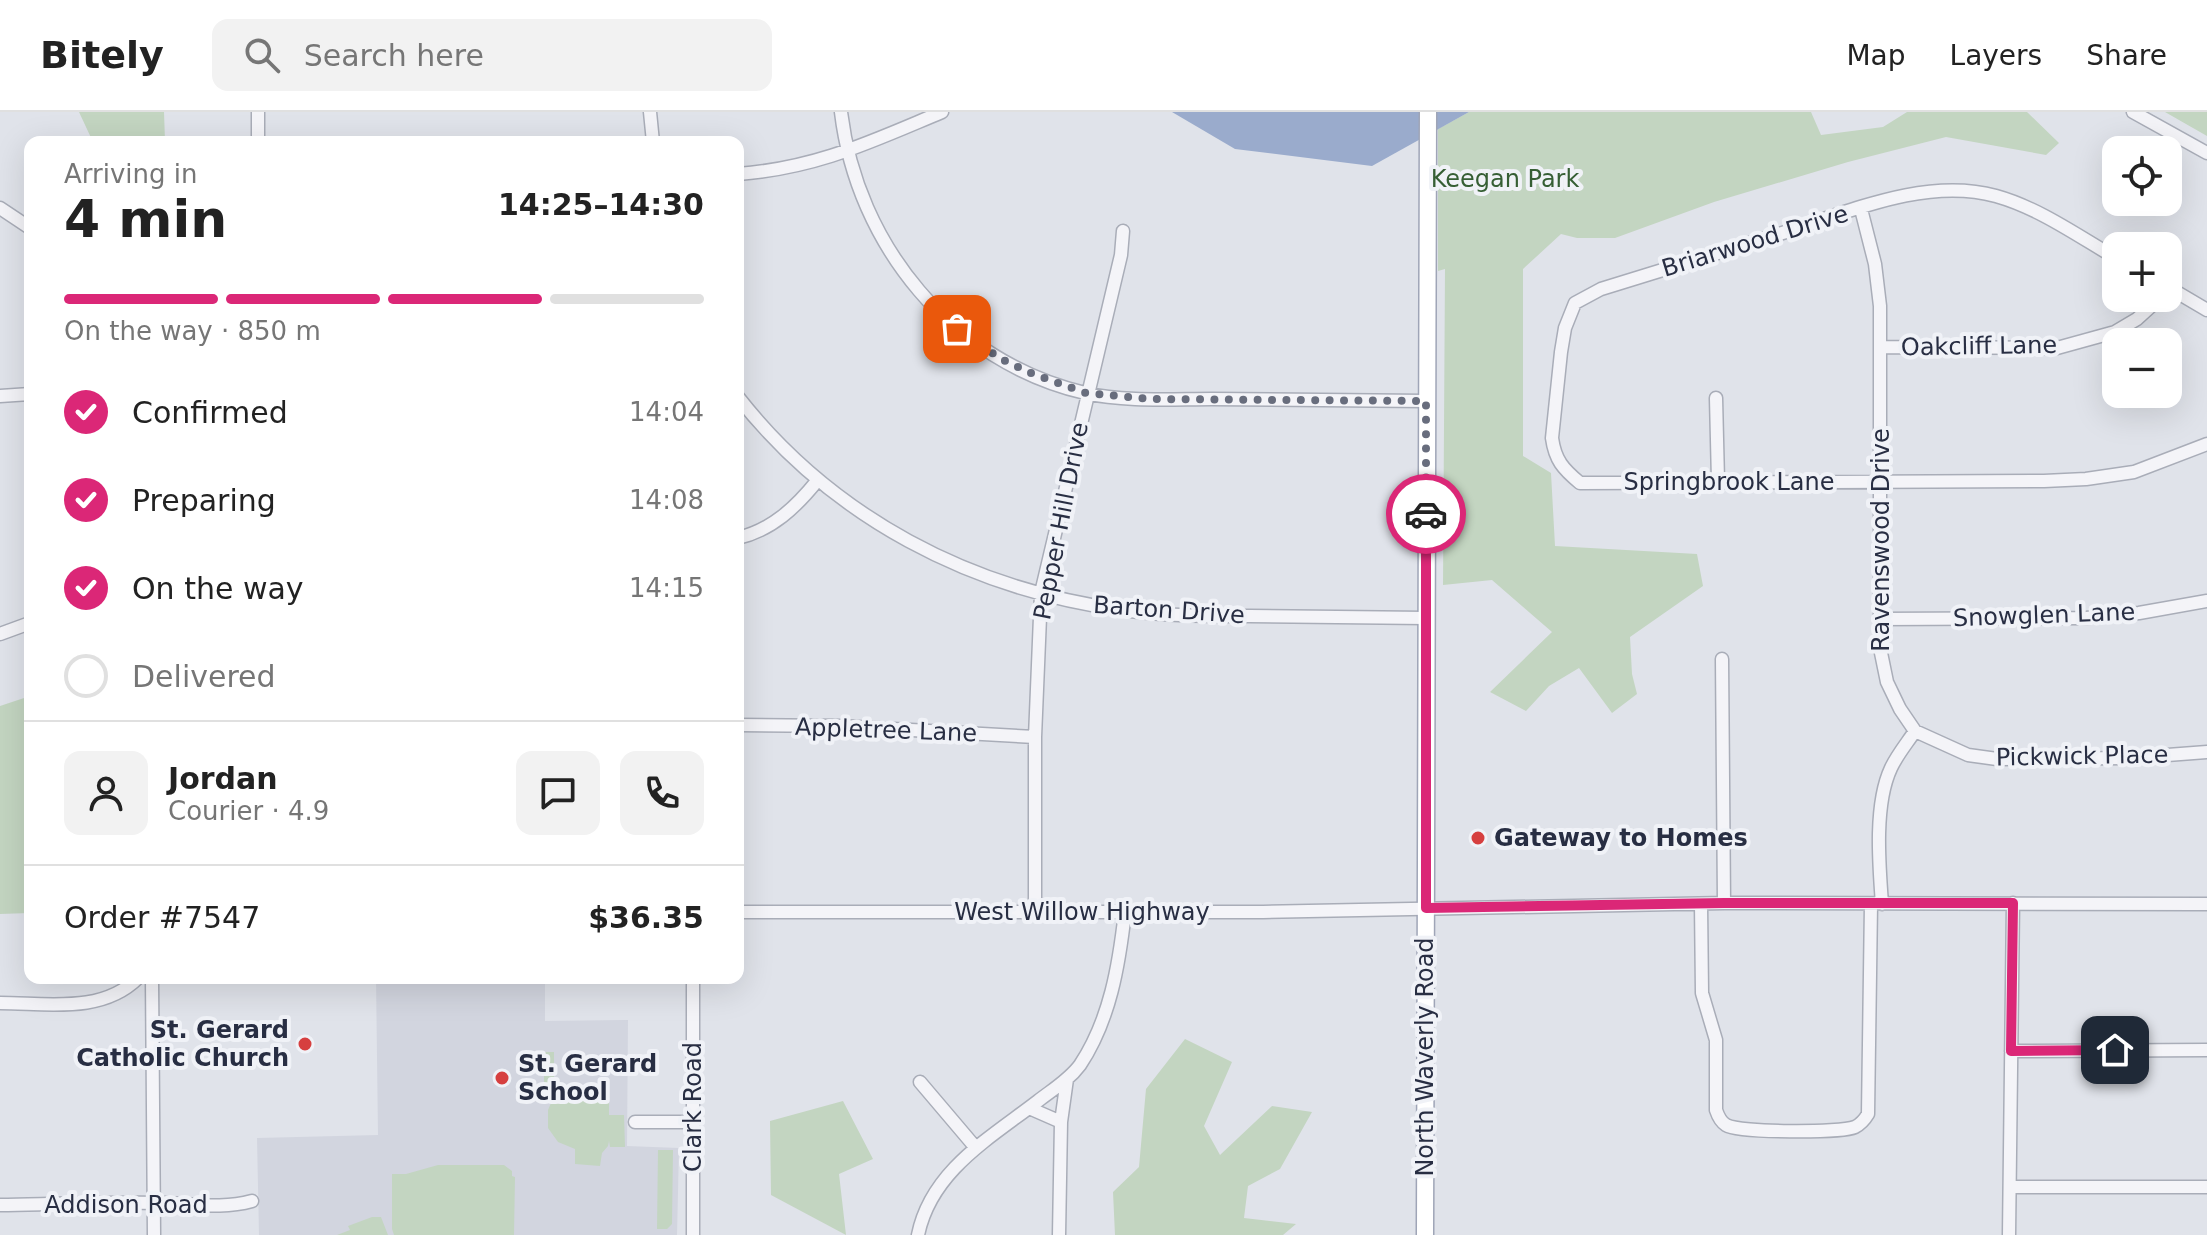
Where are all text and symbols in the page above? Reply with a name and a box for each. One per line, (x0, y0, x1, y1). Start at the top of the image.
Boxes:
search box (212, 19, 772, 91)
text: Bitely (40, 33, 164, 77)
icon: search (240, 33, 284, 77)
text: Search here (304, 38, 484, 73)
text: Map (1846, 39, 1906, 72)
text: Layers (1950, 39, 2042, 72)
text: Share (2086, 39, 2167, 72)
map controls (2102, 136, 2182, 408)
button: locate (2102, 136, 2182, 216)
text: Arriving in (64, 159, 198, 189)
park label: Keegan Park (1431, 165, 1579, 193)
text: 14:25–14:30 (498, 187, 704, 222)
text: 4 min (64, 189, 227, 249)
street label: Briarwood Drive (1658, 199, 1852, 283)
button: + (2102, 232, 2182, 312)
pin (923, 295, 991, 363)
icon: bag (935, 307, 979, 351)
text: On the way · 850 m (64, 316, 321, 346)
button: − (2102, 328, 2182, 408)
street label: Oakcliff Lane (1901, 331, 2057, 361)
icon: check (64, 390, 108, 434)
text: Confirmed (132, 395, 288, 430)
text: 14:04 (629, 397, 704, 427)
street label: Pepper Hill Drive (1028, 420, 1094, 622)
street label: Ravenswood Drive (1867, 428, 1895, 652)
street label: Springbrook Lane (1624, 468, 1834, 496)
courier (1386, 474, 1466, 554)
icon: check (64, 478, 108, 522)
text: Preparing (132, 483, 276, 518)
text: 14:08 (629, 485, 704, 515)
icon: car (1404, 492, 1448, 536)
icon: check (64, 566, 108, 610)
text: On the way (132, 571, 304, 606)
text: 14:15 (629, 573, 704, 603)
street label: Barton Drive (1092, 591, 1246, 629)
street label: Snowglen Lane (1952, 598, 2136, 632)
text: Delivered (132, 659, 276, 694)
street label: Appletree Lane (794, 713, 978, 747)
street label: Pickwick Place (1995, 740, 2169, 772)
button: person (64, 751, 148, 835)
button: chat (516, 751, 600, 835)
button: phone (620, 751, 704, 835)
text: Jordan (168, 761, 278, 796)
text: Courier · 4.9 (168, 796, 329, 826)
place label: Gateway to Homes (1494, 824, 1748, 852)
marker: Gateway to Homes (1469, 829, 1487, 847)
street label: West Willow Highway (954, 898, 1210, 926)
text: Order #7547 (64, 900, 260, 935)
text: $36.35 (588, 900, 704, 935)
street label: North Waverly Road (1411, 937, 1439, 1177)
place label: St. Gerard Catholic Church (76, 1016, 289, 1072)
pin (2081, 1016, 2149, 1084)
icon: home (2093, 1028, 2137, 1072)
marker: St. Gerard Catholic Church (296, 1035, 314, 1053)
street label: Clark Road (679, 1042, 707, 1172)
place label: St. Gerard School (518, 1050, 657, 1106)
marker: St. Gerard School (493, 1069, 511, 1087)
street label: Addison Road (44, 1191, 208, 1219)

